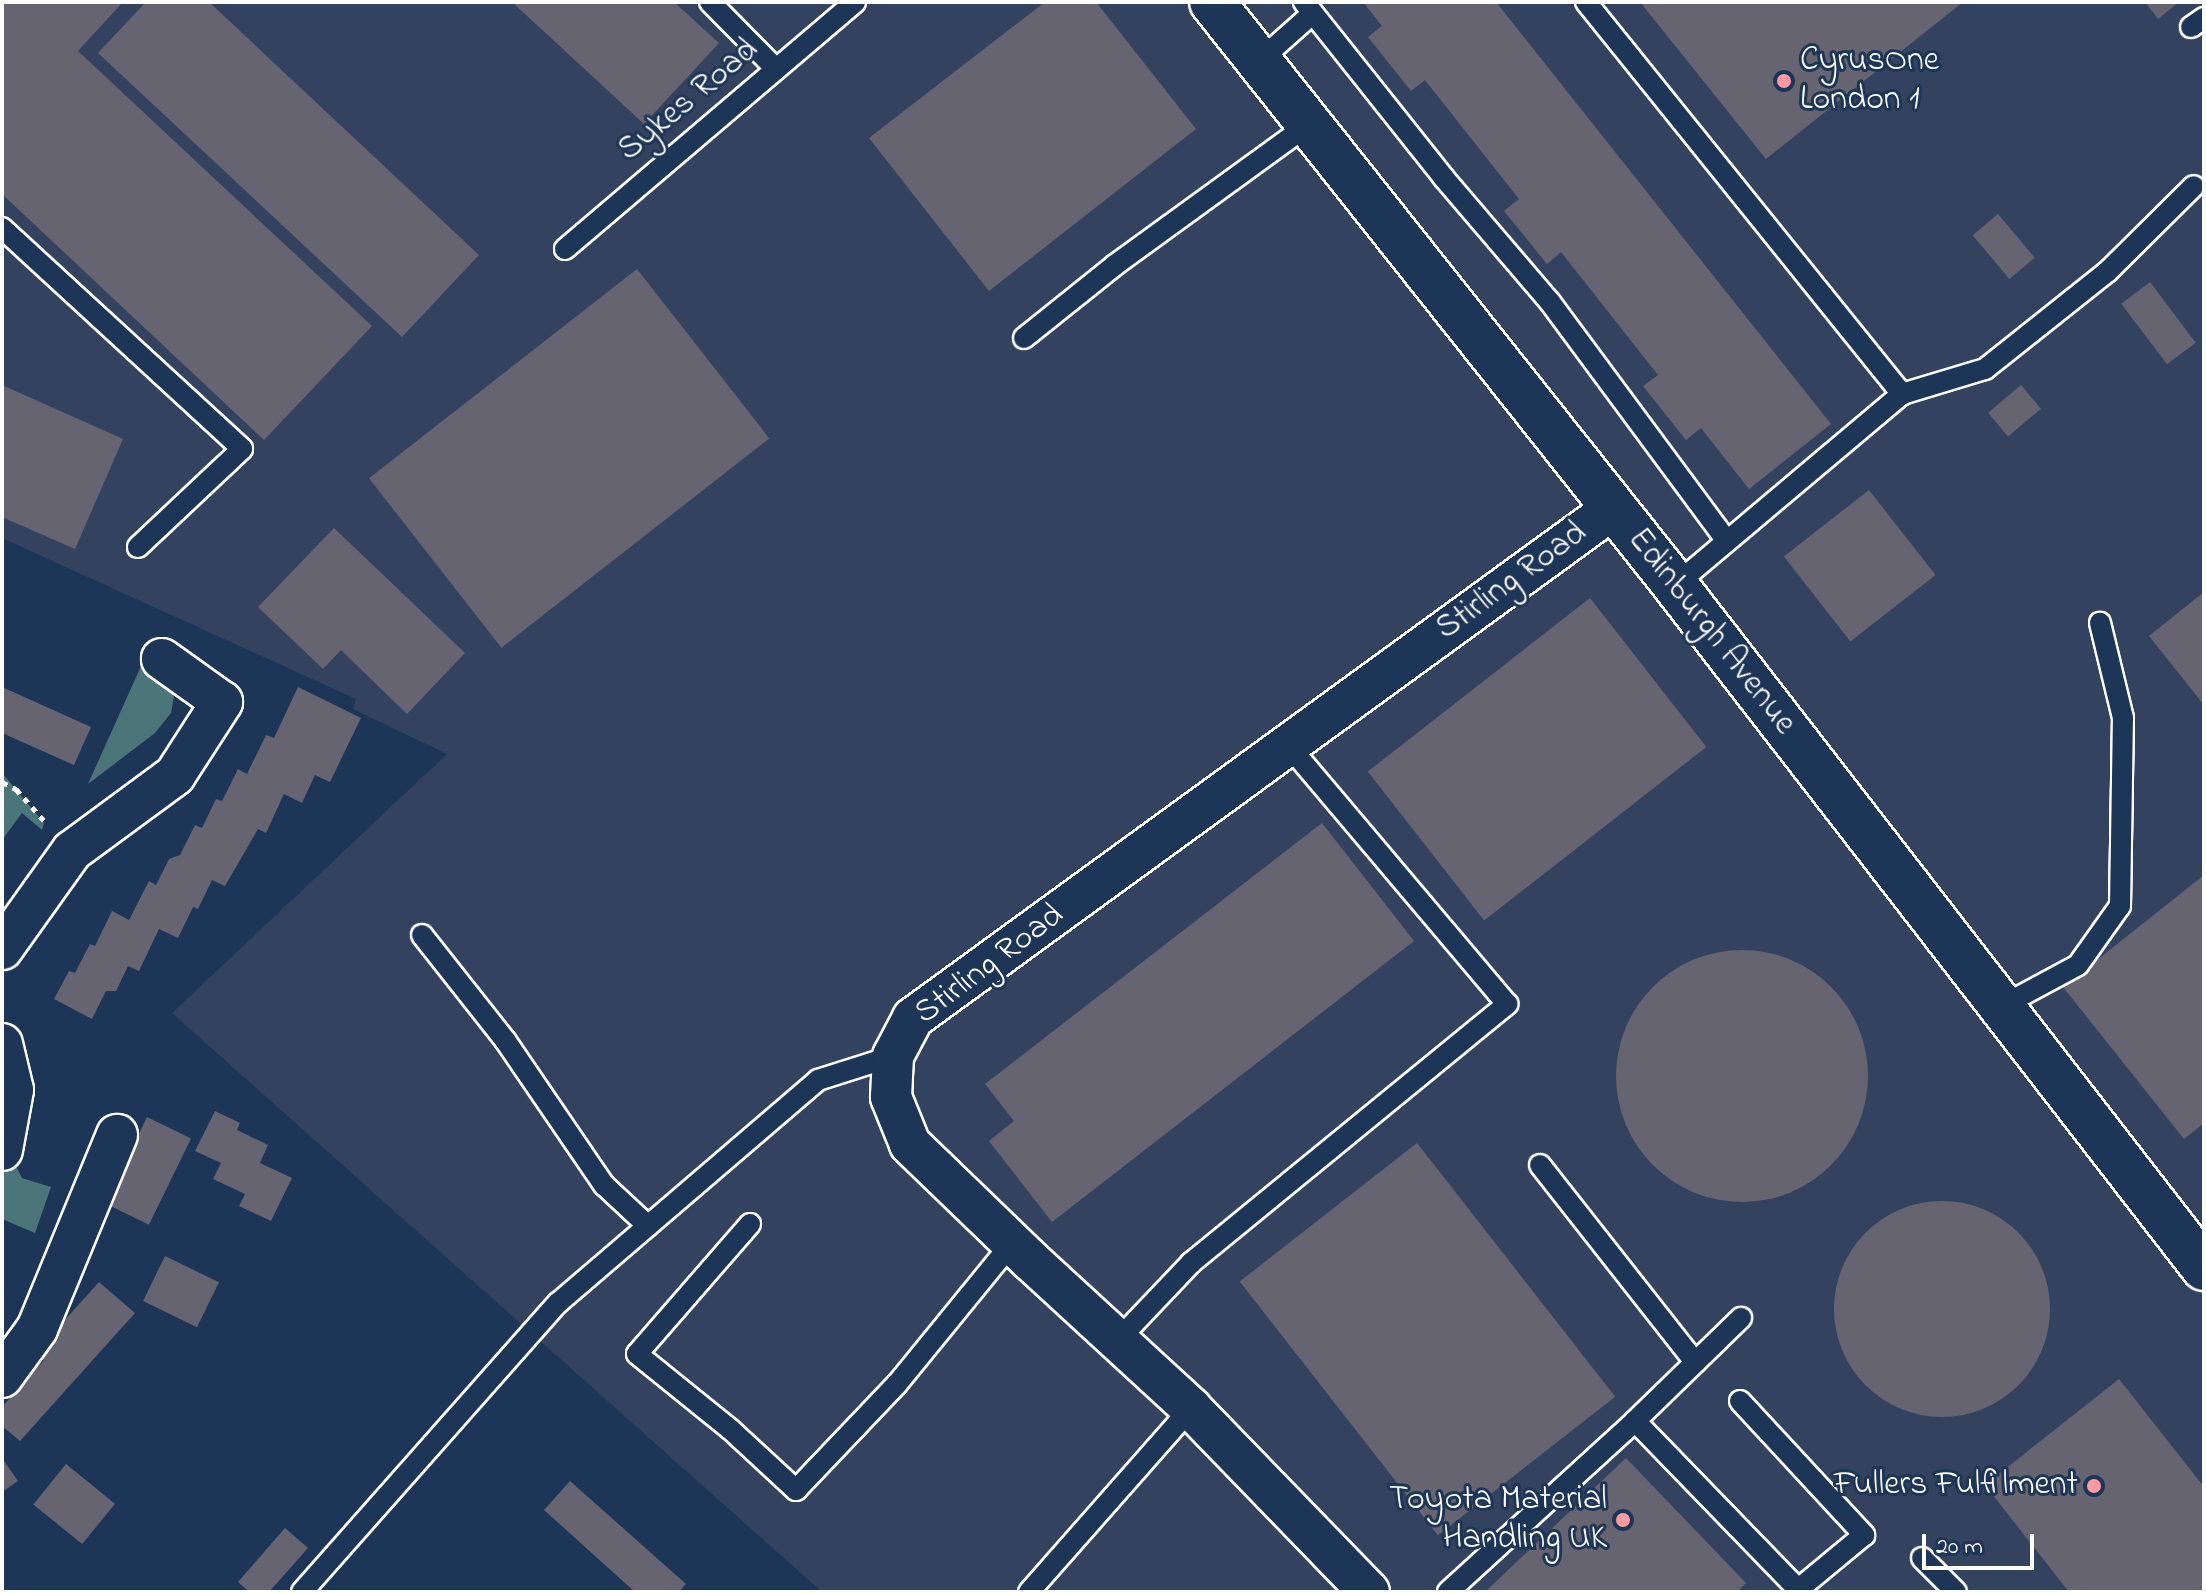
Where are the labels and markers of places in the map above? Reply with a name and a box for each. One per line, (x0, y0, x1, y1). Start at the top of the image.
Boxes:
place label: CyrusOne London 1 (1800, 41, 1939, 120)
marker: CyrusOne London 1 (1775, 72, 1793, 90)
place label: Fullers Fulfilment (1834, 1466, 2078, 1506)
marker: Fullers Fulfilment (2085, 1477, 2103, 1495)
place label: Toyota Material Handling UK (1389, 1480, 1607, 1560)
marker: Toyota Material Handling UK (1614, 1511, 1632, 1529)

